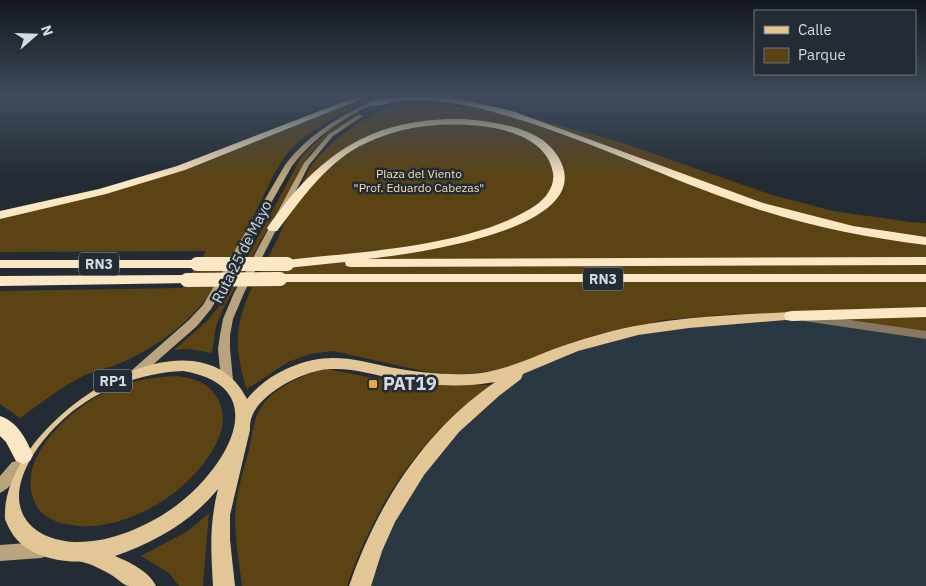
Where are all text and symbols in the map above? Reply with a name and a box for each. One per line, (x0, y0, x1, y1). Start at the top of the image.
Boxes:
north arrow (10, 10, 60, 60)
legend (754, 10, 916, 75)
text: Calle (798, 20, 832, 39)
text: N (37, 23, 57, 38)
text: Parque (798, 45, 846, 64)
park label: Plaza del Viento "Prof. Eduardo Cabezas" (354, 166, 484, 195)
street label: Ruta 25 de Mayo (207, 197, 276, 306)
road number: RN3 (79, 252, 119, 276)
road number: RN3 (583, 268, 623, 290)
road number: RP1 (94, 370, 132, 392)
place label: PAT19 (383, 372, 437, 395)
marker: PAT19 (367, 378, 379, 390)

